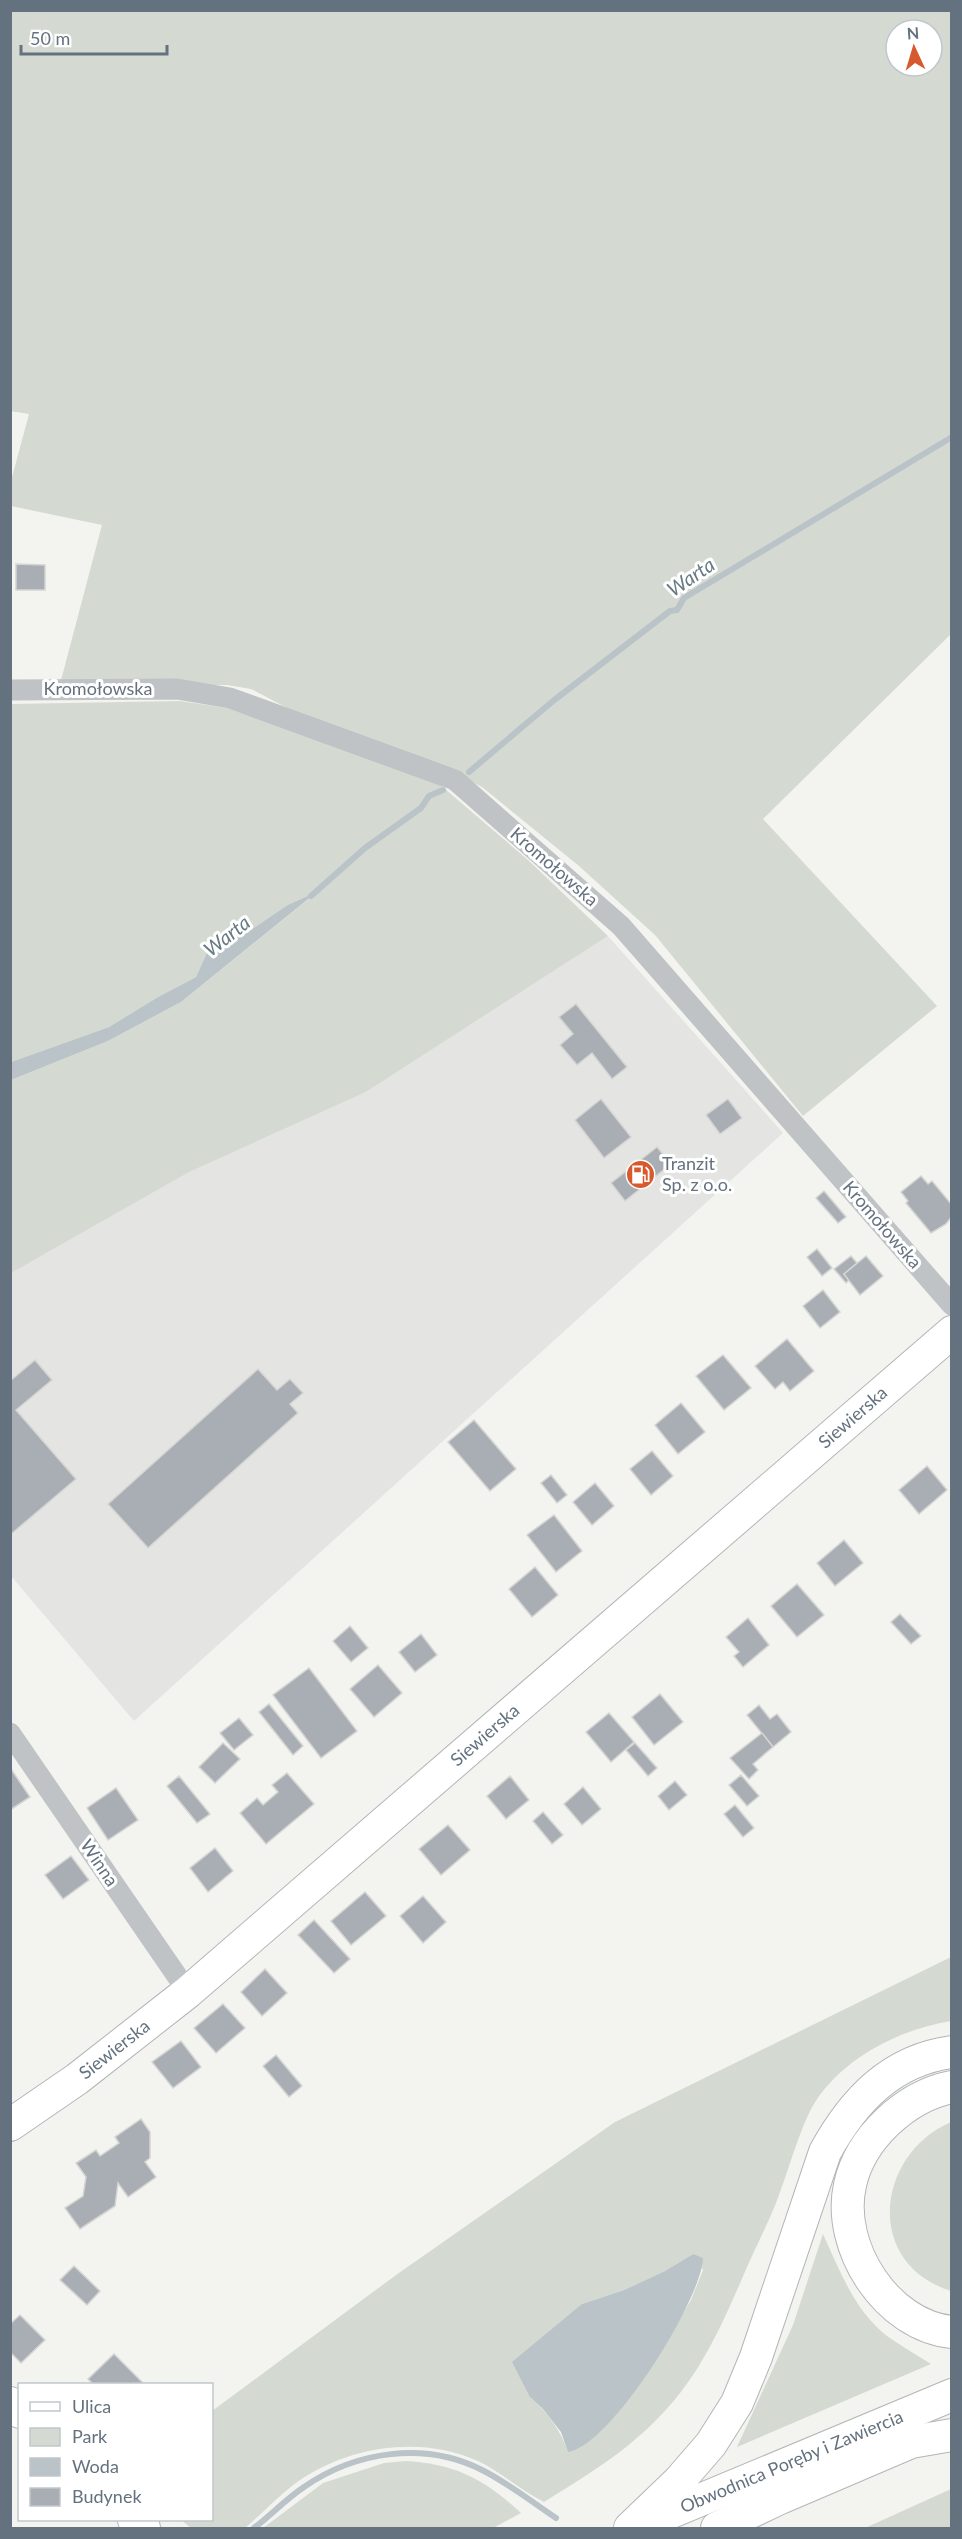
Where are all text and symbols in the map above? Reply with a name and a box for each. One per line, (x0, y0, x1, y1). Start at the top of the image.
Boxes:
scale bar (21, 18, 166, 56)
north arrow (884, 18, 944, 78)
text: N (906, 23, 920, 42)
text: 50 m (30, 27, 70, 49)
water label: Warta (662, 552, 719, 601)
street label: Kromołowska (44, 677, 152, 699)
street label: Kromołowska (506, 822, 603, 910)
water label: Warta (198, 910, 254, 961)
place label: Tranzit Sp. z o.o. (662, 1152, 732, 1195)
fuel station icon: Tranzit Sp. z o.o. (625, 1158, 657, 1190)
street label: Kromołowska (839, 1176, 927, 1273)
street label: Siewierska (813, 1381, 891, 1453)
street label: Siewierska (446, 1699, 523, 1770)
street label: Winna (76, 1835, 123, 1890)
street label: Siewierska (74, 2014, 154, 2083)
legend (18, 2383, 213, 2521)
text: Ulica (72, 2395, 111, 2417)
street label: Obwodnica Poręby i Zawiercia (677, 2405, 906, 2517)
text: Park (72, 2425, 108, 2447)
text: Woda (72, 2455, 119, 2477)
text: Budynek (72, 2485, 142, 2507)

